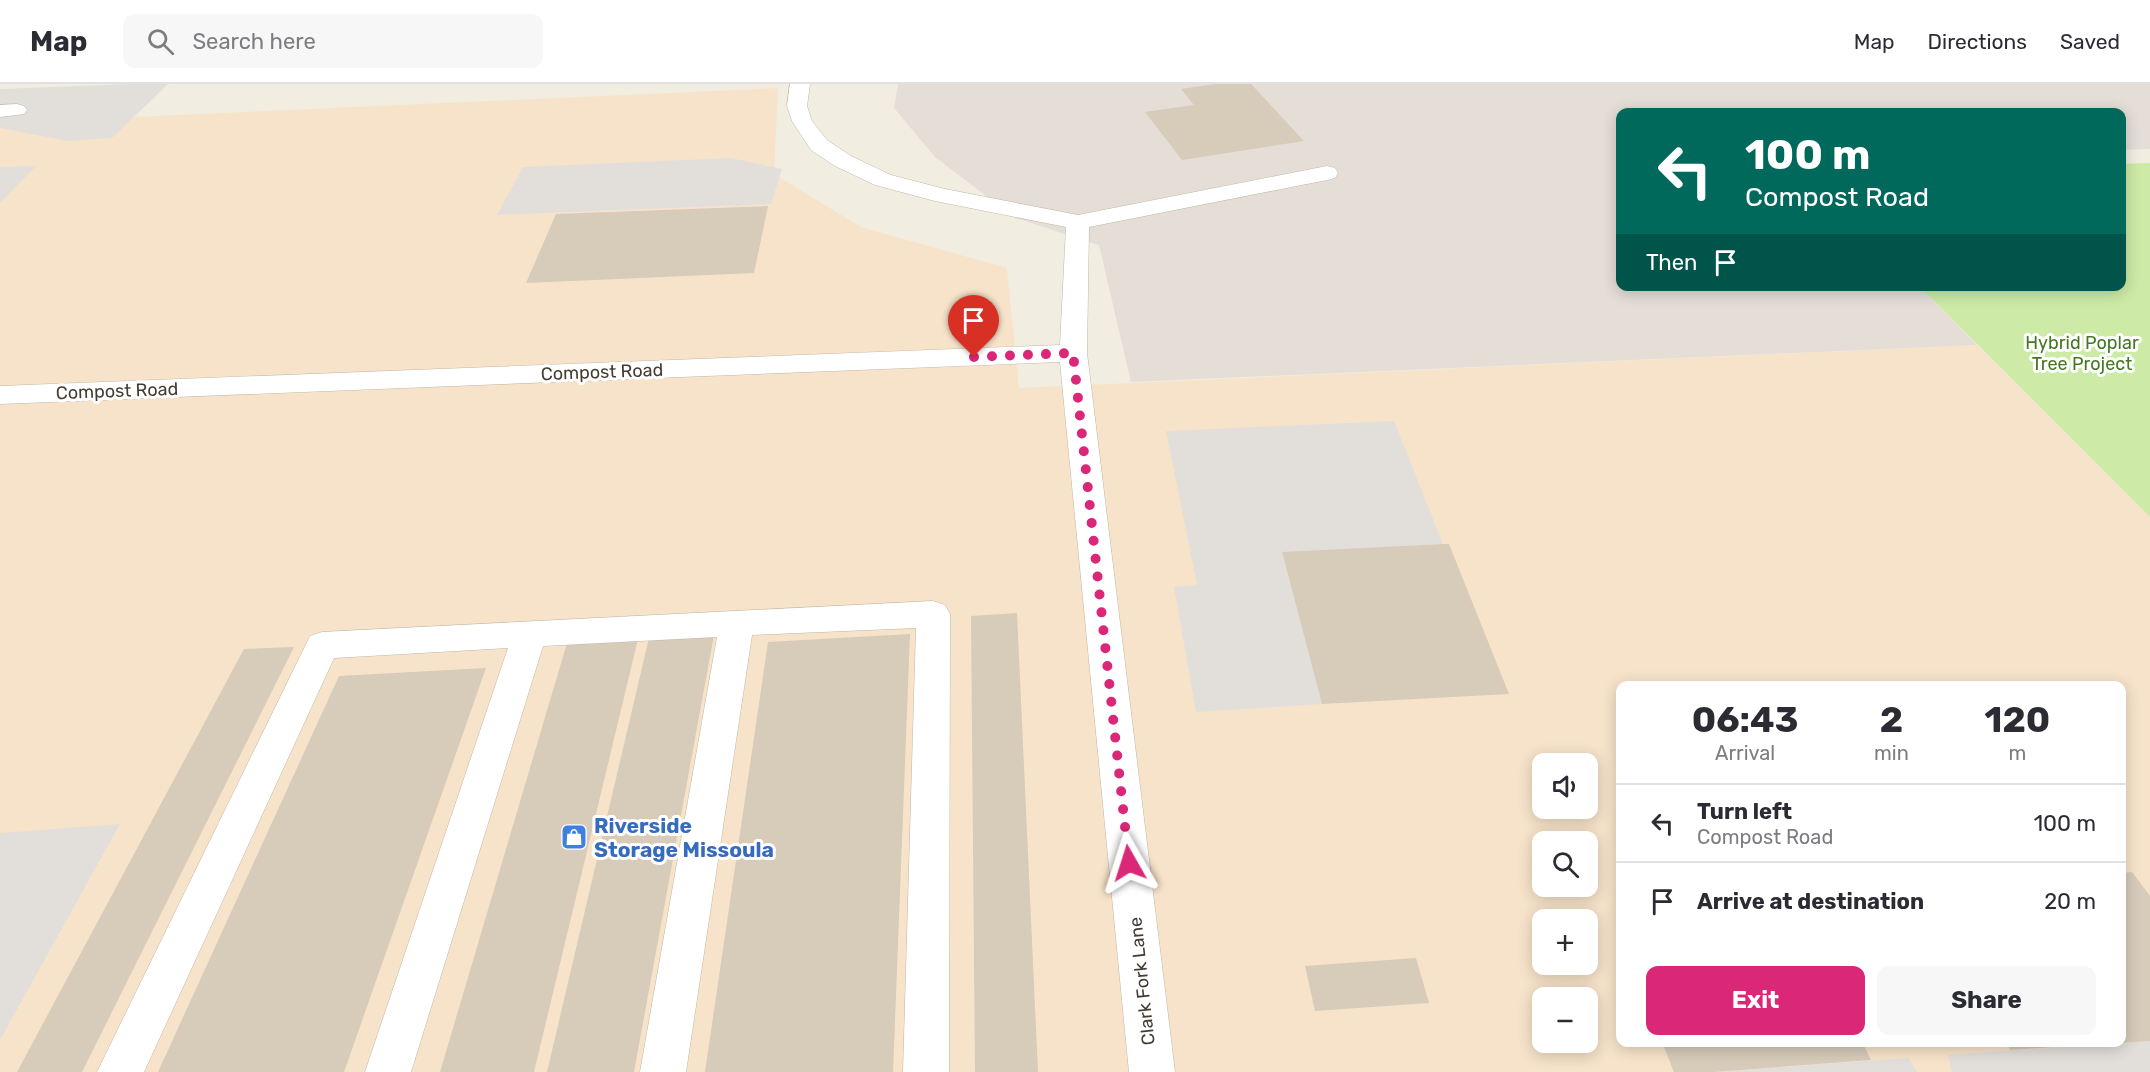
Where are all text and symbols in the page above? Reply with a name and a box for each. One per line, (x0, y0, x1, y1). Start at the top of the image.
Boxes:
search box (123, 14, 543, 68)
text: Map (30, 25, 87, 58)
icon: search (144, 25, 177, 58)
text: Search here (192, 28, 316, 55)
text: Map (1854, 29, 1895, 54)
text: Directions (1928, 29, 2027, 54)
text: Saved (2060, 29, 2120, 54)
text: 100 m (1745, 130, 1870, 180)
icon: left (1646, 132, 1724, 210)
text: Compost Road (1745, 181, 1929, 213)
icon: arrive (1709, 246, 1742, 279)
text: Then (1646, 249, 1697, 276)
pin (948, 295, 999, 357)
icon: arrive (957, 304, 990, 337)
park label: Hybrid Poplar Tree Project (2025, 332, 2139, 375)
street label: Compost Road (540, 359, 664, 385)
street label: Compost Road (55, 378, 179, 404)
text: 06:43 (1692, 698, 1798, 741)
text: 2 (1880, 698, 1903, 741)
text: 120 (1985, 698, 2050, 741)
text: Arrival (1715, 741, 1775, 765)
text: min (1874, 741, 1909, 765)
text: m (2009, 741, 2026, 765)
map controls (1532, 753, 1598, 1053)
button: sound (1532, 753, 1598, 819)
text: Turn left (1697, 798, 1792, 825)
icon: left (1646, 807, 1679, 840)
text: 100 m (2034, 810, 2096, 837)
place label: Riverside Storage Missoula (594, 813, 774, 862)
shop icon: Riverside Storage Missoula (559, 822, 589, 852)
text: Compost Road (1697, 825, 1833, 849)
position arrow (1097, 831, 1161, 895)
button: search (1532, 831, 1598, 897)
icon: arrive (1646, 885, 1679, 918)
text: Arrive at destination (1697, 888, 1924, 915)
text: 20 m (2044, 888, 2096, 915)
button: + (1532, 909, 1598, 975)
street label: Clark Fork Lane (1124, 916, 1160, 1046)
button: Exit (1646, 966, 1865, 1035)
button: Share (1877, 966, 2096, 1035)
button: − (1532, 987, 1598, 1053)

